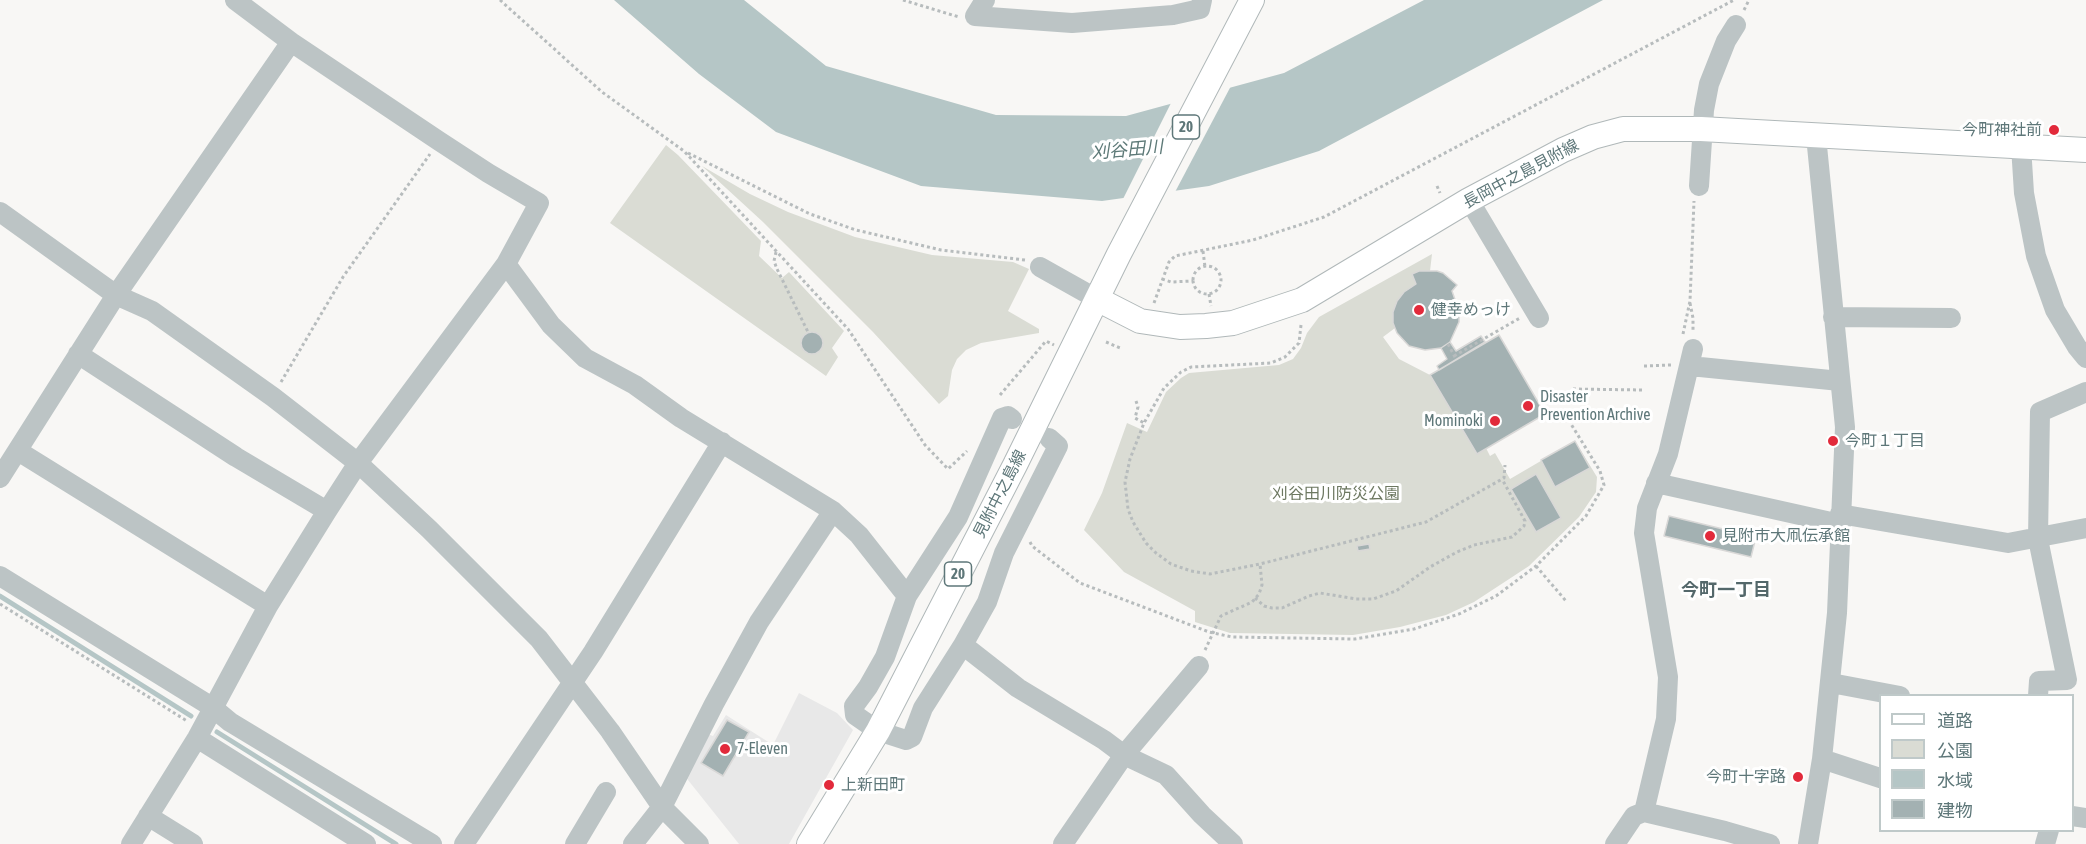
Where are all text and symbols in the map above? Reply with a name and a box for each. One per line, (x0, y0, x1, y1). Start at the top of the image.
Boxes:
road number: 20 (1172, 115, 1200, 139)
place label: 今町神社前 (1962, 120, 2042, 140)
marker: 今町神社前 (2047, 123, 2061, 137)
street label: 長岡中之島見附線 (1460, 135, 1582, 213)
water label: 刈谷田川 (1090, 136, 1164, 164)
place label: 健幸めっけ (1431, 300, 1511, 320)
marker: 健幸めっけ (1412, 303, 1426, 317)
place label: Disaster Prevention Archive (1540, 387, 1650, 425)
marker: Disaster Prevention Archive (1521, 399, 1535, 413)
place label: Mominoki (1424, 411, 1483, 431)
marker: Mominoki (1488, 414, 1502, 428)
place label: 今町１丁目 (1845, 431, 1925, 451)
marker: 今町１丁目 (1826, 434, 1840, 448)
street label: 見附中之島線 (970, 447, 1030, 541)
park label: 刈谷田川防災公園 (1272, 484, 1400, 504)
place label: 見附市大凧伝承館 (1722, 526, 1850, 546)
marker: 見附市大凧伝承館 (1703, 529, 1717, 543)
road number: 20 (944, 562, 972, 586)
district label: 今町一丁目 (1681, 579, 1771, 601)
legend (1879, 694, 2074, 832)
text: 道路 (1937, 710, 1973, 731)
place label: 7-Eleven (737, 739, 788, 759)
text: 公園 (1937, 740, 1973, 761)
marker: 7-Eleven (718, 742, 732, 756)
place label: 今町十字路 (1706, 767, 1786, 787)
marker: 今町十字路 (1791, 770, 1805, 784)
text: 水域 (1937, 770, 1973, 791)
place label: 上新田町 (841, 775, 905, 795)
marker: 上新田町 (822, 778, 836, 792)
text: 建物 (1937, 800, 1973, 821)

